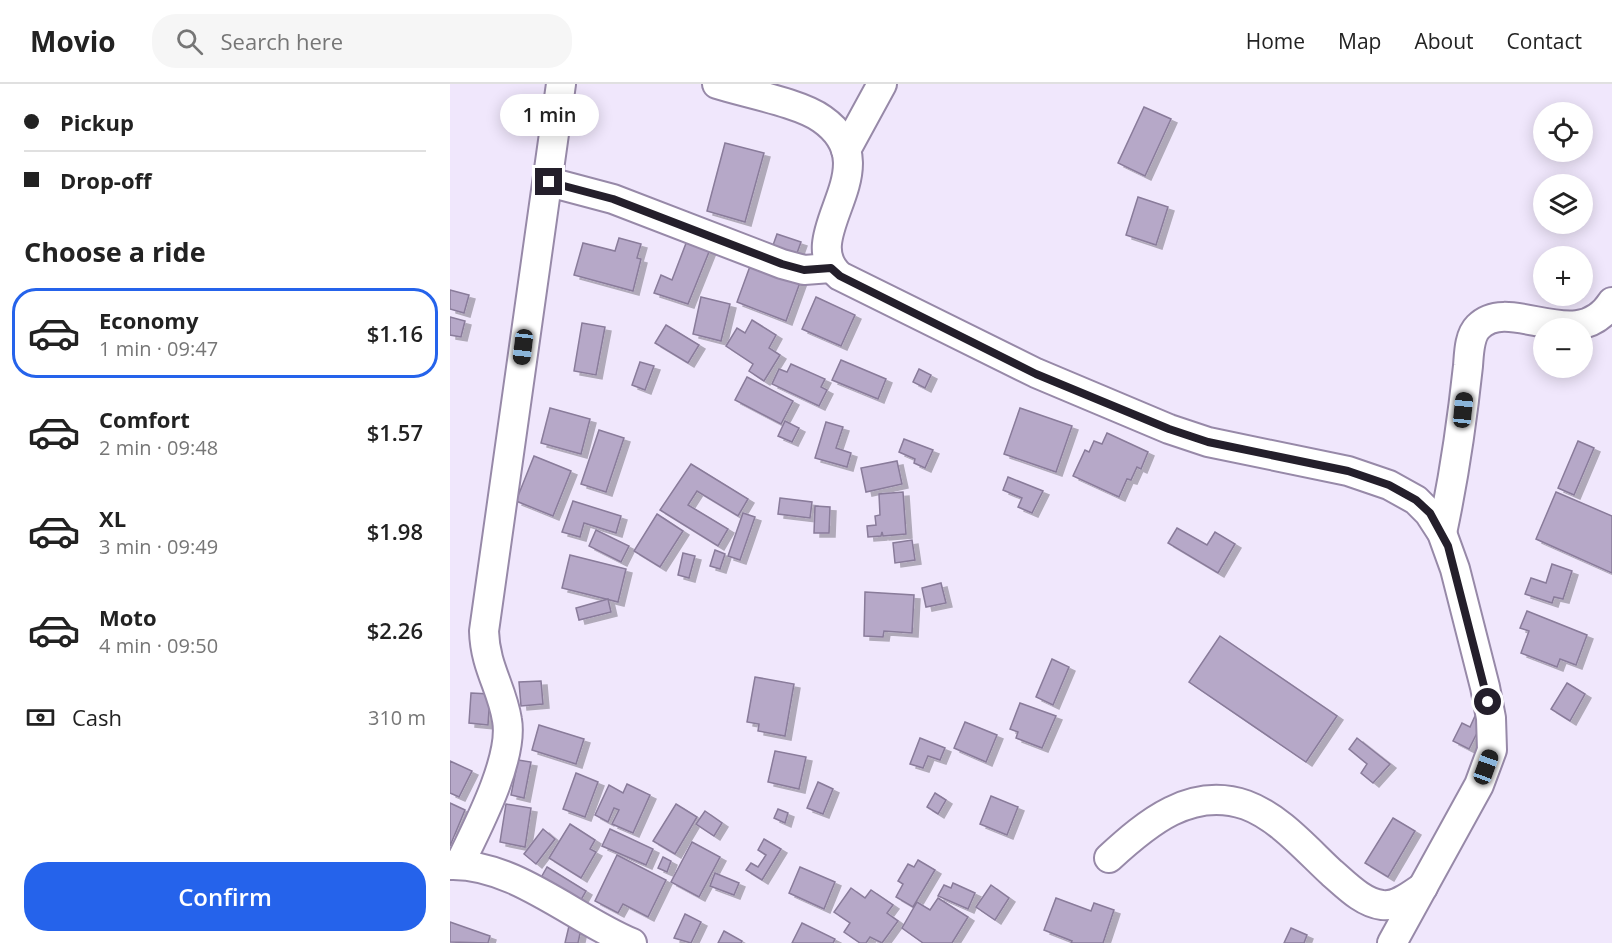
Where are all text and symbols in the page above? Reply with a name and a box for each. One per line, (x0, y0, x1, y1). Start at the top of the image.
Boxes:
search box (152, 14, 572, 68)
text: Movio (30, 22, 116, 60)
icon: search (173, 25, 206, 58)
text: Search here (221, 26, 343, 56)
text: Home (1246, 27, 1305, 55)
text: Map (1338, 27, 1381, 55)
text: About (1414, 27, 1474, 55)
text: Contact (1507, 27, 1582, 55)
callout: 1 min (500, 95, 598, 137)
text: 1 min (523, 101, 577, 128)
map controls (1533, 102, 1593, 378)
button: locate (1533, 102, 1593, 162)
text: Pickup (60, 107, 134, 137)
text: Drop-off (60, 165, 152, 195)
route end (535, 168, 562, 195)
button: layers (1533, 174, 1593, 234)
text: Choose a ride (24, 233, 206, 270)
button: + (1533, 246, 1593, 306)
text: Economy (99, 305, 198, 335)
icon: car (27, 306, 81, 360)
text: $1.16 (367, 318, 423, 348)
button: − (1533, 318, 1593, 378)
car (512, 328, 534, 366)
text: 1 min · 09:47 (99, 335, 218, 362)
car (1452, 391, 1474, 429)
text: Comfort (99, 404, 190, 434)
icon: car (27, 405, 81, 459)
text: $1.57 (367, 417, 423, 447)
text: 2 min · 09:48 (99, 434, 218, 461)
text: XL (99, 503, 126, 533)
icon: car (27, 504, 81, 558)
text: $1.98 (367, 516, 423, 546)
text: 3 min · 09:49 (99, 533, 218, 560)
text: Moto (99, 602, 157, 632)
icon: car (27, 603, 81, 657)
text: $2.26 (367, 615, 423, 645)
text: 4 min · 09:50 (99, 632, 218, 659)
route start (1474, 688, 1501, 715)
icon: cash (24, 701, 57, 734)
text: Cash (72, 702, 122, 732)
text: 310 m (368, 704, 426, 731)
car (1471, 747, 1501, 787)
button: Confirm (24, 862, 426, 931)

